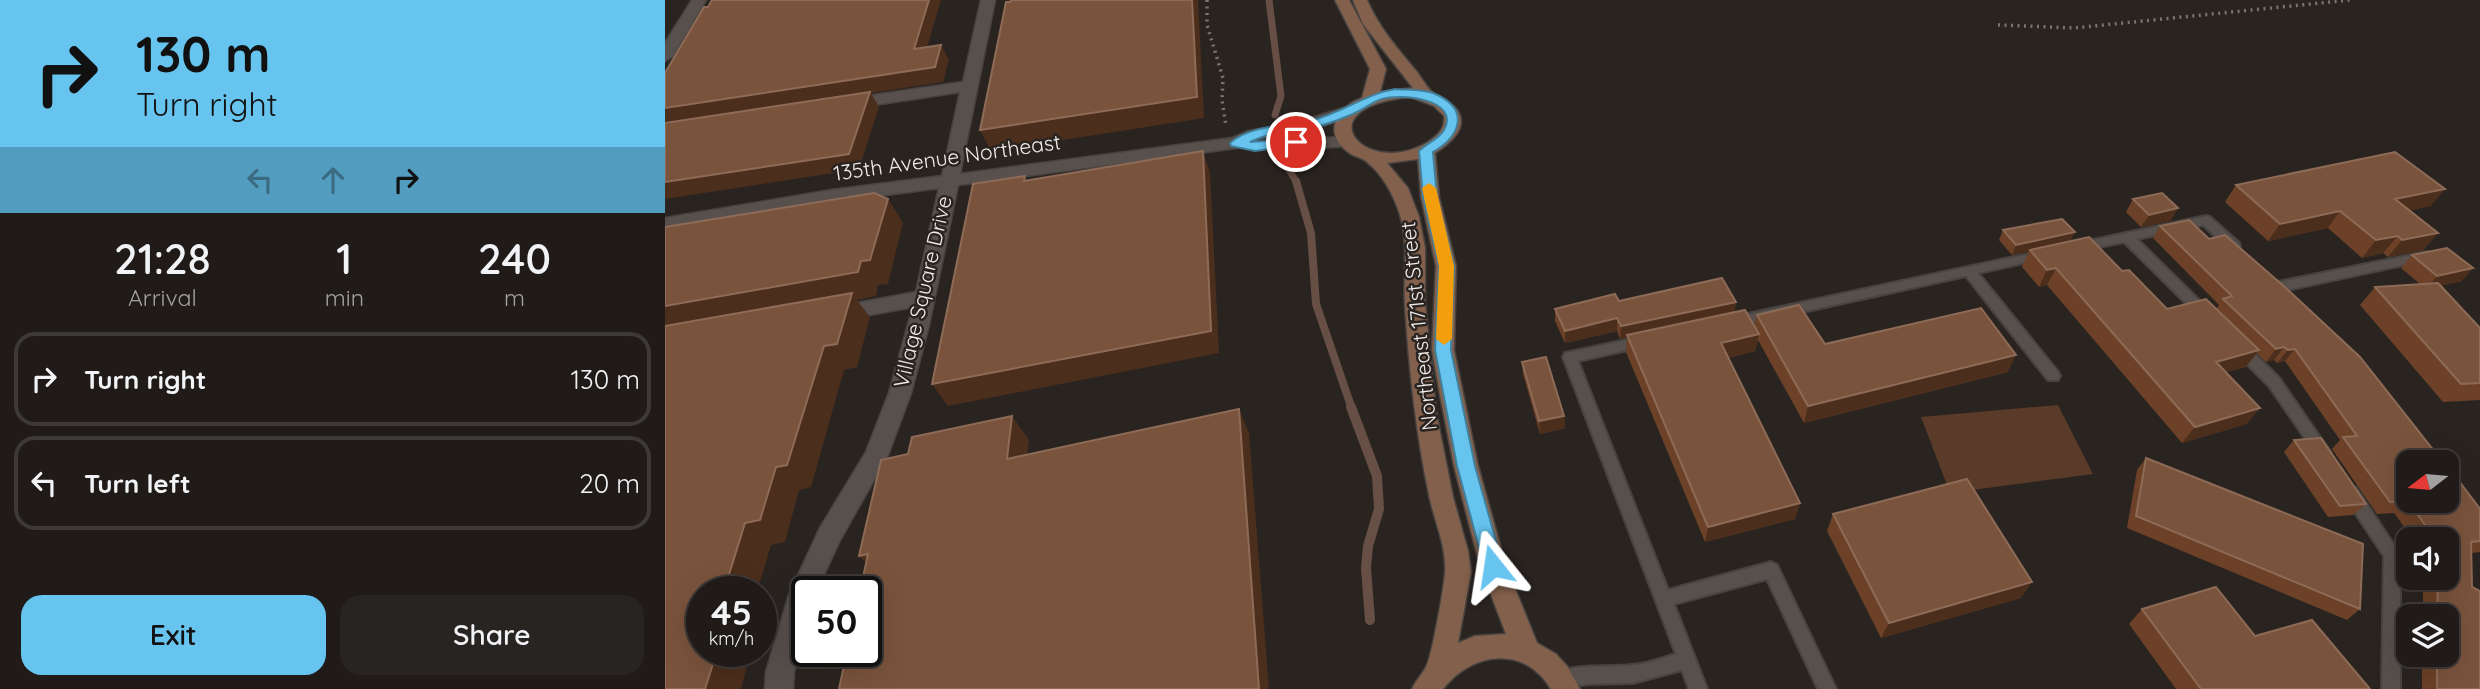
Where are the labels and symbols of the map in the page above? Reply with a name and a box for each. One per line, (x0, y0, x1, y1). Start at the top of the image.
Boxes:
pin (1266, 112, 1326, 172)
street label: 135th Avenue Northeast (832, 128, 1062, 186)
street label: Village Square Drive (887, 193, 957, 390)
street label: Northeast 171st Street (1394, 220, 1442, 432)
north arrow (2396, 450, 2459, 513)
position arrow (1456, 529, 1530, 603)
speed limit sign: 50 (791, 576, 882, 667)

